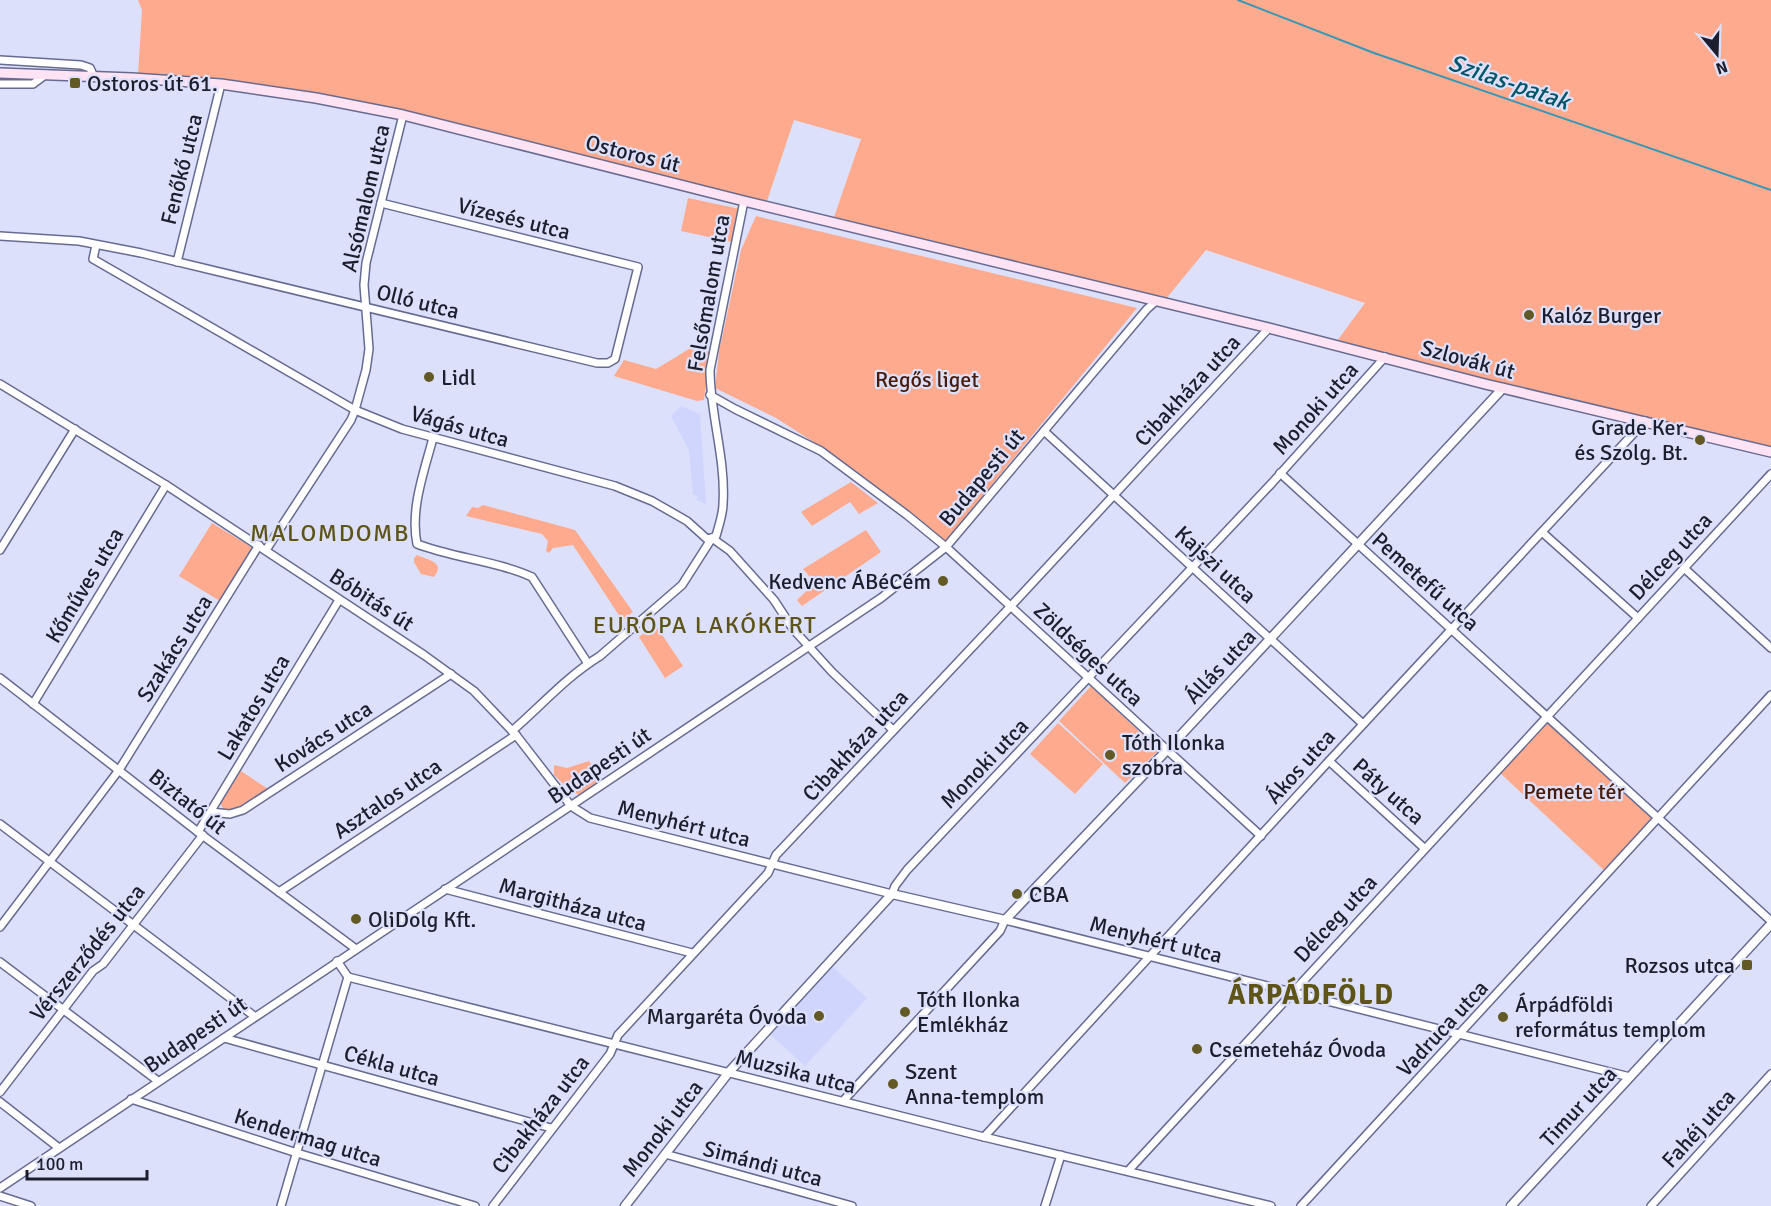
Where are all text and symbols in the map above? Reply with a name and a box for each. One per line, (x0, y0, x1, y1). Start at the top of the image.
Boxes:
north arrow (1687, 24, 1747, 84)
water label: Szilas-patak (1445, 47, 1575, 117)
text: N (1713, 56, 1730, 79)
place label: Ostoros út 61. (87, 70, 218, 97)
marker: Ostoros út 61. (68, 76, 82, 90)
street label: Fenőkő utca (155, 111, 208, 227)
street label: Alsómalom utca (335, 122, 396, 275)
street label: Ostoros út (583, 129, 683, 178)
street label: Vízesés utca (455, 191, 573, 246)
street label: Felsőmalom utca (681, 212, 736, 374)
street label: Olló utca (374, 278, 462, 325)
place label: Kalóz Burger (1541, 302, 1661, 329)
marker: Kalóz Burger (1522, 308, 1536, 322)
street label: Cibakháza utca (1129, 329, 1246, 452)
street label: Szlovák út (1418, 334, 1518, 385)
street label: Monoki utca (1267, 356, 1364, 460)
place label: Lidl (441, 364, 476, 391)
park label: Regős liget (875, 366, 979, 393)
marker: Lidl (422, 370, 436, 384)
street label: Vágás utca (408, 400, 512, 453)
place label: Grade Ker. és Szolg. Bt. (1575, 414, 1688, 466)
street label: Budapesti út (933, 423, 1030, 532)
marker: Grade Ker. és Szolg. Bt. (1693, 433, 1707, 447)
street label: Délceg utca (1623, 507, 1718, 606)
district label: MALOMDOMB (250, 518, 410, 548)
street label: Kajszi utca (1169, 520, 1262, 609)
street label: Kőműves utca (39, 523, 129, 648)
street label: Pemetefű utca (1366, 526, 1485, 637)
street label: Bóbitás út (324, 562, 419, 637)
place label: Kedvenc ÁBéCém (768, 568, 931, 595)
marker: Kedvenc ÁBéCém (936, 574, 950, 588)
street label: Szakács utca (131, 590, 218, 707)
street label: Zöldséges utca (1028, 597, 1149, 712)
district label: EURÓPA LAKÓKERT (593, 610, 817, 640)
street label: Állás utca (1179, 623, 1262, 709)
street label: Lakatos utca (211, 649, 296, 765)
street label: Cibakháza utca (797, 684, 914, 807)
street label: Kovács utca (269, 695, 377, 778)
street label: Monoki utca (935, 712, 1034, 814)
street label: Budapesti út (542, 721, 656, 810)
street label: Ákos utca (1260, 723, 1341, 809)
place label: Tóth Ilonka szobra (1122, 729, 1225, 781)
marker: Tóth Ilonka szobra (1103, 748, 1117, 762)
street label: Asztalos utca (328, 752, 447, 845)
street label: Páty utca (1347, 752, 1430, 830)
street label: Biztató út (143, 763, 232, 840)
park label: Pemete tér (1523, 778, 1625, 805)
street label: Menyhért utca (615, 794, 753, 853)
street label: Délceg utca (1288, 869, 1383, 968)
street label: Margitháza utca (496, 872, 650, 937)
street label: Vérszerződés utca (24, 878, 151, 1026)
place label: CBA (1029, 881, 1070, 908)
marker: CBA (1010, 887, 1024, 901)
place label: OliDolg Kft. (368, 906, 476, 933)
street label: Menyhért utca (1087, 910, 1225, 969)
marker: OliDolg Kft. (349, 912, 363, 926)
place label: Rozsos utca (1625, 952, 1735, 979)
marker: Rozsos utca (1740, 958, 1754, 972)
street label: Vadruca utca (1391, 975, 1494, 1082)
district label: ÁRPÁDFÖLD (1228, 976, 1394, 1012)
place label: Tóth Ilonka Emlékház (917, 986, 1020, 1038)
street label: Budapesti út (138, 990, 252, 1079)
place label: Árpádföldi református templom (1515, 991, 1706, 1043)
place label: Margaréta Óvoda (647, 1003, 807, 1030)
marker: Tóth Ilonka Emlékház (898, 1005, 912, 1019)
marker: Margaréta Óvoda (812, 1009, 826, 1023)
marker: Árpádföldi református templom (1496, 1010, 1510, 1024)
place label: Csemeteház Óvoda (1209, 1036, 1386, 1063)
street label: Cékla utca (341, 1039, 443, 1092)
marker: Csemeteház Óvoda (1190, 1042, 1204, 1056)
street label: Muzsika utca (733, 1043, 859, 1100)
street label: Cibakháza utca (486, 1050, 595, 1179)
place label: Szent Anna-templom (905, 1058, 1044, 1110)
street label: Timur utca (1534, 1060, 1622, 1152)
street label: Monoki utca (616, 1075, 709, 1182)
marker: Szent Anna-templom (886, 1077, 900, 1091)
street label: Fahéj utca (1656, 1083, 1741, 1173)
street label: Kendermag utca (231, 1102, 385, 1173)
street label: Simándi utca (700, 1135, 825, 1192)
scale bar (27, 1143, 147, 1181)
text: 100 m (36, 1153, 83, 1175)

